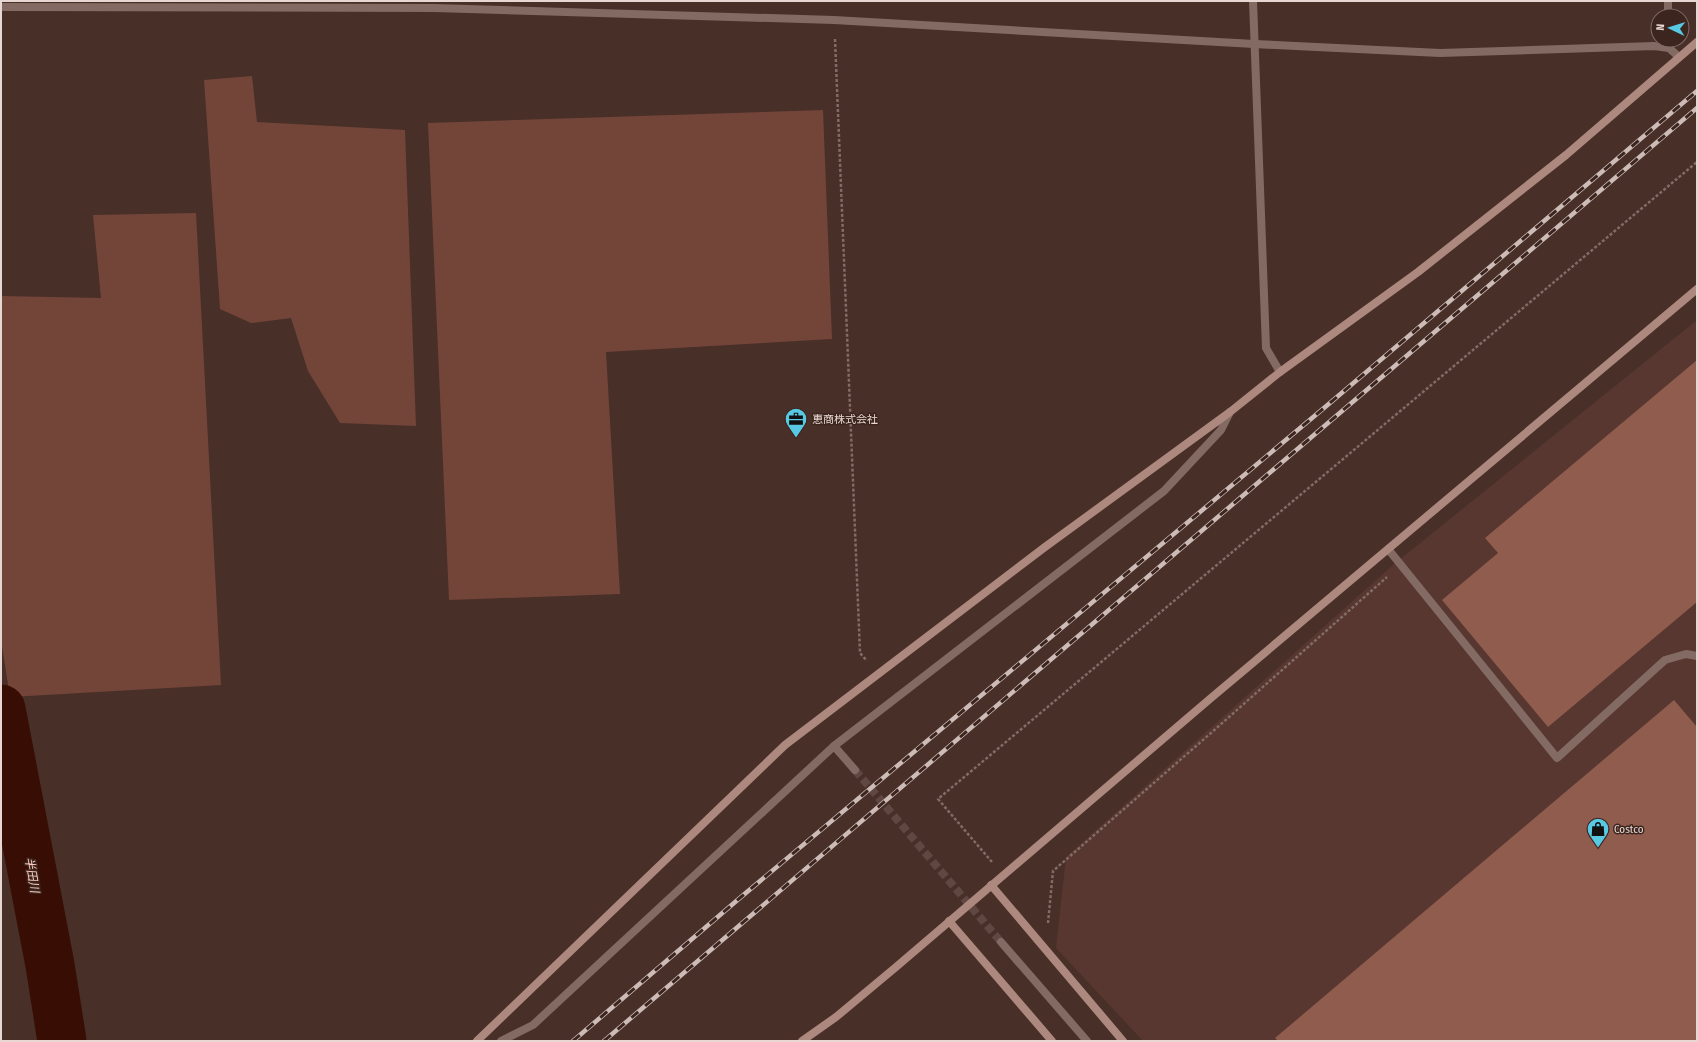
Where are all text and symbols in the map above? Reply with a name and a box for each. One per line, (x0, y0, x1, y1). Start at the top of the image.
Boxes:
north arrow (1650, 8, 1690, 48)
text: N (1654, 24, 1667, 31)
office icon: 恵商株式会社 (783, 406, 809, 439)
place label: 恵商株式会社 (812, 413, 878, 426)
shop icon: Costco (1585, 816, 1611, 849)
place label: Costco (1614, 823, 1644, 836)
water label: 半田川 (22, 856, 42, 896)

